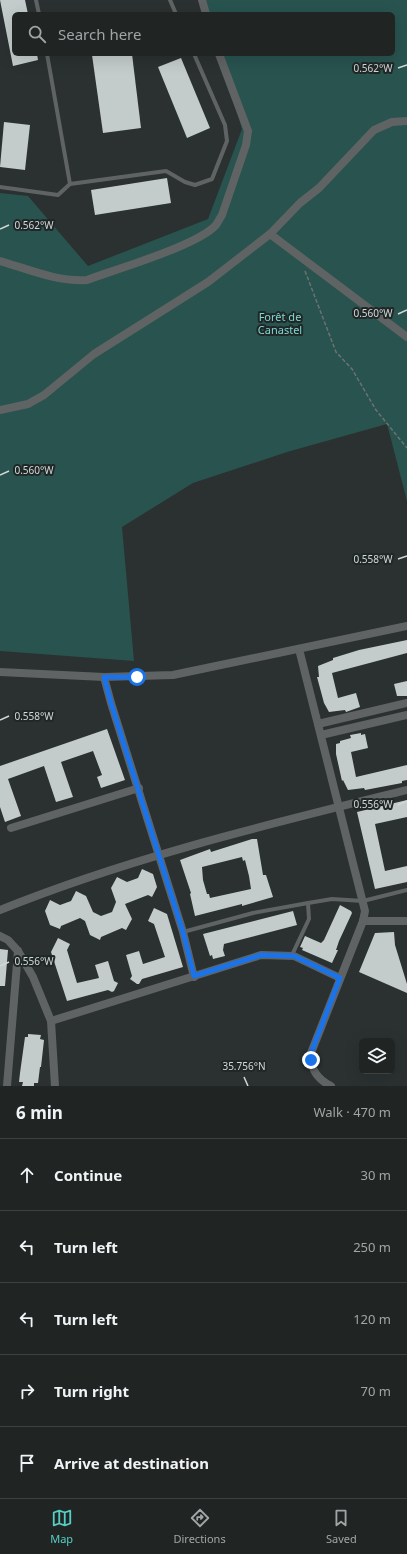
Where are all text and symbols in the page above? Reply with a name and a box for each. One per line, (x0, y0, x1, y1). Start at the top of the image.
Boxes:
search box (12, 12, 395, 56)
icon: search (26, 23, 48, 45)
text: Search here (58, 24, 141, 44)
text: 0.562°W (353, 61, 393, 75)
text: 0.562°W (14, 218, 54, 232)
text: 0.560°W (353, 306, 393, 320)
park label: Forêt de Canastel (258, 309, 302, 337)
text: 0.560°W (14, 463, 54, 477)
text: 0.558°W (353, 552, 393, 566)
route start (128, 668, 146, 686)
text: 0.558°W (14, 709, 54, 723)
text: 0.556°W (353, 797, 393, 811)
text: 0.556°W (14, 954, 54, 968)
map controls (359, 1038, 395, 1074)
button: layers (359, 1038, 395, 1074)
route end (302, 1051, 320, 1069)
text: 35.756°N (222, 1059, 266, 1073)
text: 6 min (16, 1101, 63, 1124)
text: Walk · 470 m (313, 1103, 391, 1121)
icon: ahead (16, 1164, 38, 1186)
text: Continue (54, 1165, 122, 1185)
text: 30 m (361, 1166, 391, 1184)
icon: left (16, 1236, 38, 1258)
text: Turn left (54, 1237, 118, 1257)
text: 250 m (353, 1238, 391, 1256)
icon: left (16, 1308, 38, 1330)
text: Turn left (54, 1309, 118, 1329)
text: 120 m (353, 1310, 391, 1328)
icon: right (16, 1380, 38, 1402)
text: Turn right (54, 1381, 129, 1401)
text: 70 m (361, 1382, 391, 1400)
icon: arrive (16, 1452, 38, 1474)
text: Arrive at destination (54, 1453, 209, 1473)
tab: Map (50, 1507, 73, 1546)
tab: Directions (173, 1507, 226, 1546)
tab: Saved (326, 1507, 357, 1546)

